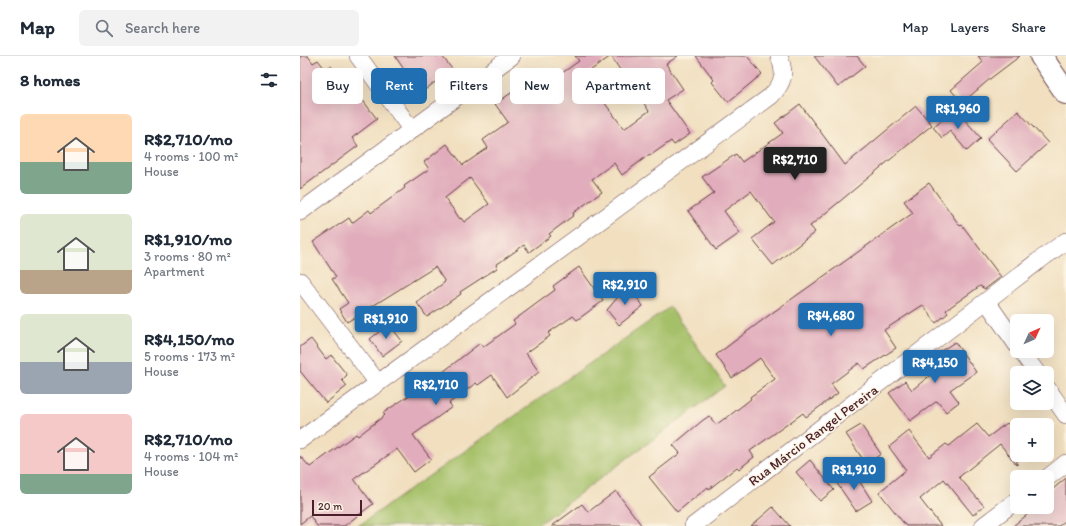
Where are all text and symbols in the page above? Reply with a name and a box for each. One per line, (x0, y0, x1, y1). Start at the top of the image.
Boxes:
search box (79, 10, 359, 46)
text: Map (20, 16, 55, 39)
icon: search (93, 17, 115, 39)
text: Search here (125, 19, 200, 37)
text: Map (903, 19, 928, 36)
text: Layers (950, 19, 989, 36)
text: Share (1011, 19, 1046, 36)
chip: Buy (312, 68, 363, 104)
chip: Rent (371, 68, 427, 104)
chip: Filters (435, 68, 502, 104)
chip: New (510, 68, 564, 104)
chip: Apartment (572, 68, 665, 104)
icon: filters (258, 69, 280, 91)
text: 8 homes (20, 70, 80, 90)
pin: R$1,960 (921, 96, 995, 130)
text: R$1,960 (935, 101, 981, 116)
text: R$2,710/mo (144, 129, 233, 149)
icon: home (52, 130, 100, 178)
pin: R$2,710 (758, 147, 832, 181)
text: 4 rooms · 100 m² (144, 149, 238, 164)
text: R$2,710 (773, 152, 817, 167)
text: House (144, 164, 179, 179)
text: R$1,910/mo (144, 229, 232, 249)
icon: home (52, 230, 100, 278)
text: 3 rooms · 80 m² (144, 249, 231, 264)
text: Apartment (144, 264, 205, 279)
pin: R$2,910 (588, 272, 662, 306)
text: R$2,910 (602, 277, 648, 292)
pin: R$4,680 (794, 303, 868, 337)
pin: R$1,910 (349, 306, 423, 340)
text: R$4,680 (807, 308, 855, 323)
text: R$1,910 (364, 311, 408, 326)
north arrow (1010, 314, 1054, 358)
map controls (1010, 314, 1054, 514)
text: R$4,150/mo (144, 329, 235, 349)
icon: home (52, 330, 100, 378)
text: 5 rooms · 173 m² (144, 349, 235, 364)
pin: R$4,150 (898, 350, 972, 384)
text: R$4,150 (912, 355, 958, 370)
text: House (144, 364, 179, 379)
button: layers (1010, 366, 1054, 410)
pin: R$2,710 (399, 372, 473, 406)
text: R$2,710 (414, 377, 458, 392)
street label: Rua Márcio Rangel Pereira (745, 381, 882, 490)
button: + (1010, 418, 1054, 462)
text: R$2,710/mo (144, 429, 233, 449)
icon: home (52, 430, 100, 478)
text: 4 rooms · 104 m² (144, 449, 238, 464)
pin: R$1,910 (817, 457, 891, 491)
text: R$1,910 (832, 462, 876, 477)
text: House (144, 464, 179, 479)
button: − (1010, 470, 1054, 514)
scale bar (312, 498, 362, 517)
text: 20 m (318, 500, 342, 513)

